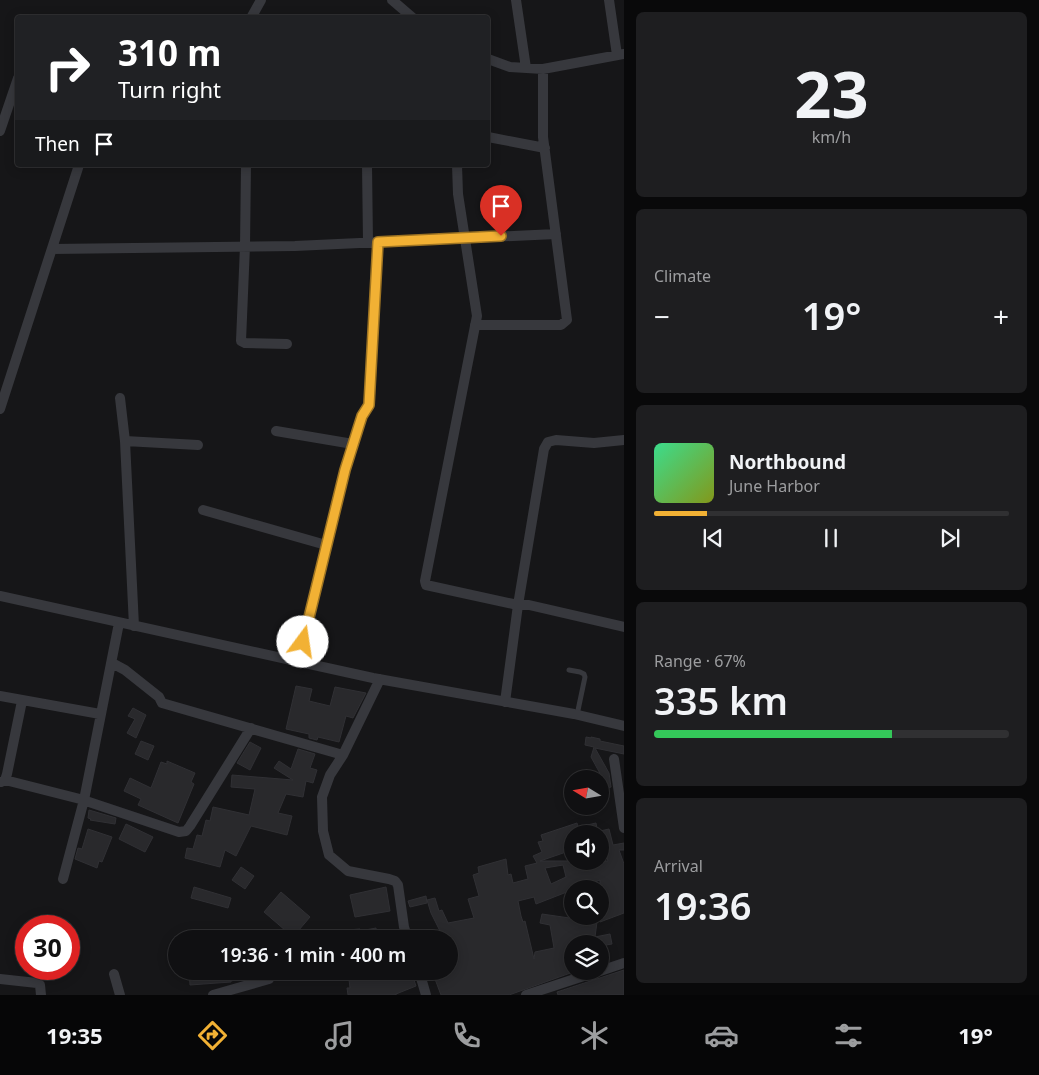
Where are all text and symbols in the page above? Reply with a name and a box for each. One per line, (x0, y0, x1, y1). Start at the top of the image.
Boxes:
text: 310 m (118, 29, 221, 76)
icon: right (35, 35, 100, 100)
text: 23 (794, 49, 869, 137)
text: Turn right (118, 74, 221, 104)
text: km/h (812, 126, 851, 148)
icon: arrive (90, 130, 118, 158)
text: Then (35, 131, 80, 157)
pin (480, 185, 522, 236)
icon: arrive (487, 192, 515, 220)
text: Climate (654, 265, 711, 287)
text: 19° (802, 289, 861, 341)
text: − (654, 297, 670, 335)
text: + (993, 297, 1009, 335)
text: Northbound (729, 449, 846, 475)
text: June Harbor (729, 475, 820, 497)
icon: previous (699, 524, 727, 552)
icon: pause (817, 524, 845, 552)
icon: next (936, 524, 964, 552)
position arrow (276, 615, 328, 667)
text: Range · 67% (654, 650, 746, 672)
text: 335 km (654, 674, 788, 726)
north arrow (564, 770, 609, 815)
map controls (564, 770, 609, 980)
button: sound (564, 825, 609, 870)
text: Arrival (654, 855, 703, 877)
text: 19:36 (654, 879, 751, 931)
button: search (564, 880, 609, 925)
speed limit sign: 30 (15, 915, 80, 980)
button: layers (564, 935, 609, 980)
text: 19:36 · 1 min · 400 m (220, 942, 406, 968)
icon: directions (195, 1018, 230, 1053)
icon: music (322, 1018, 357, 1053)
icon: phone (449, 1018, 484, 1053)
icon: climate (577, 1018, 612, 1053)
icon: car (704, 1018, 739, 1053)
icon: filters (831, 1018, 866, 1053)
text: 19:35 (46, 1020, 103, 1050)
text: 19° (958, 1020, 993, 1050)

